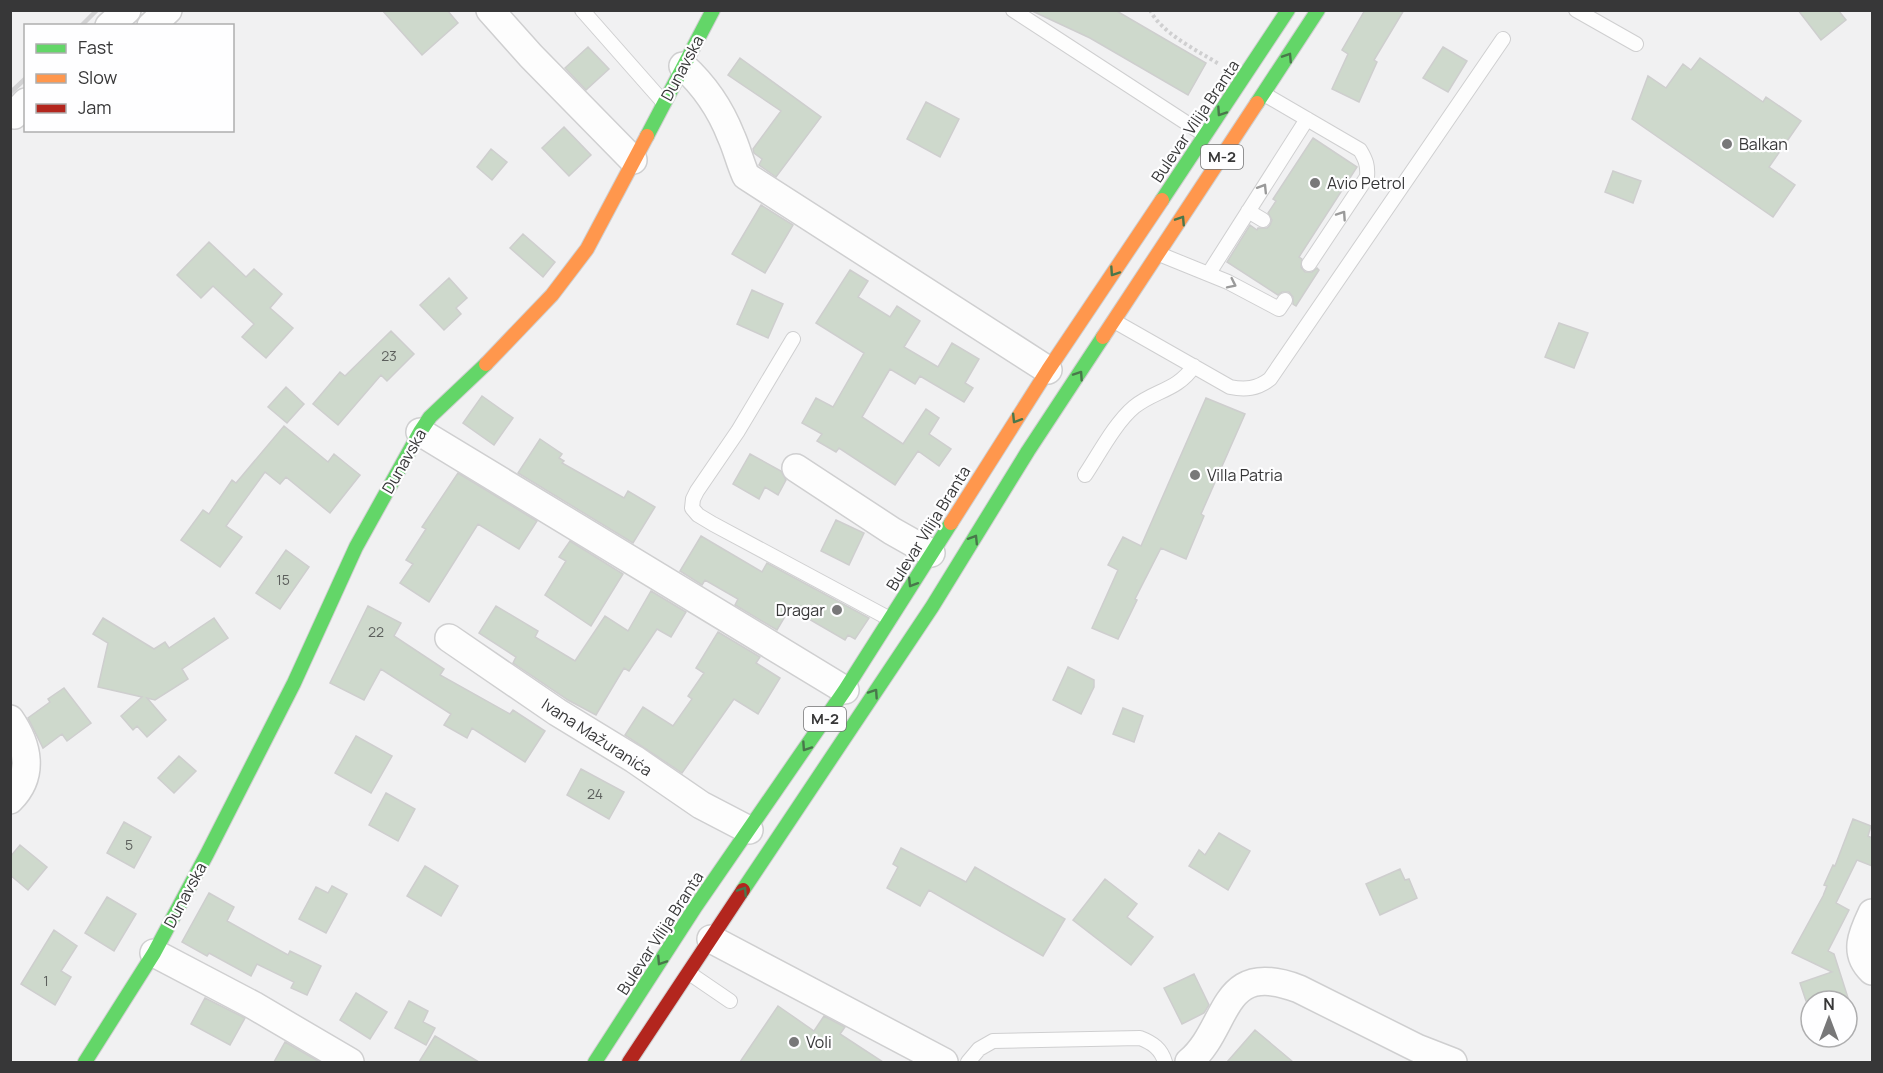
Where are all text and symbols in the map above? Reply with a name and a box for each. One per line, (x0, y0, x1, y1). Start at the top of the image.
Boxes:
legend (24, 24, 234, 132)
street label: Dunavska (656, 31, 708, 105)
text: Fast (78, 35, 113, 59)
one-way arrow (1281, 53, 1292, 64)
street label: Bulevar Vilija Branta (1146, 56, 1244, 186)
text: Slow (78, 65, 118, 89)
text: Jam (78, 95, 112, 119)
one-way arrow (1217, 105, 1228, 116)
place label: Balkan (1739, 133, 1788, 155)
marker: Balkan (1720, 137, 1734, 151)
road number: M-2 (1201, 145, 1243, 169)
place label: Avio Petrol (1327, 172, 1405, 194)
marker: Avio Petrol (1308, 176, 1322, 190)
one-way arrow (1256, 184, 1268, 194)
one-way arrow (1334, 211, 1346, 221)
one-way arrow (1174, 216, 1185, 227)
one-way arrow (1109, 266, 1121, 276)
one-way arrow (1226, 277, 1237, 289)
house number: 23 (381, 346, 397, 365)
one-way arrow (1071, 370, 1082, 381)
one-way arrow (1012, 413, 1024, 423)
street label: Dunavska (377, 425, 431, 497)
street label: Bulevar Vilija Branta (881, 461, 975, 595)
place label: Villa Patria (1207, 464, 1283, 486)
marker: Villa Patria (1188, 468, 1202, 482)
one-way arrow (966, 535, 978, 545)
house number: 15 (276, 570, 290, 589)
one-way arrow (908, 577, 919, 588)
place label: Dragar (776, 599, 825, 621)
marker: Dragar (830, 603, 844, 617)
house number: 22 (368, 622, 384, 641)
one-way arrow (867, 689, 878, 700)
street label: Ivana Mažuranića (538, 693, 656, 781)
road number: M-2 (804, 707, 846, 731)
one-way arrow (802, 740, 813, 751)
house number: 24 (587, 784, 603, 803)
house number: 5 (125, 835, 133, 854)
street label: Dunavska (159, 858, 211, 932)
street label: Bulevar Vilija Branta (612, 867, 708, 999)
one-way arrow (736, 886, 747, 897)
one-way arrow (658, 954, 669, 965)
house number: 1 (43, 971, 49, 990)
north arrow (1799, 989, 1859, 1049)
text: N (1823, 993, 1835, 1015)
place label: Voli (806, 1031, 832, 1053)
marker: Voli (787, 1035, 801, 1049)

